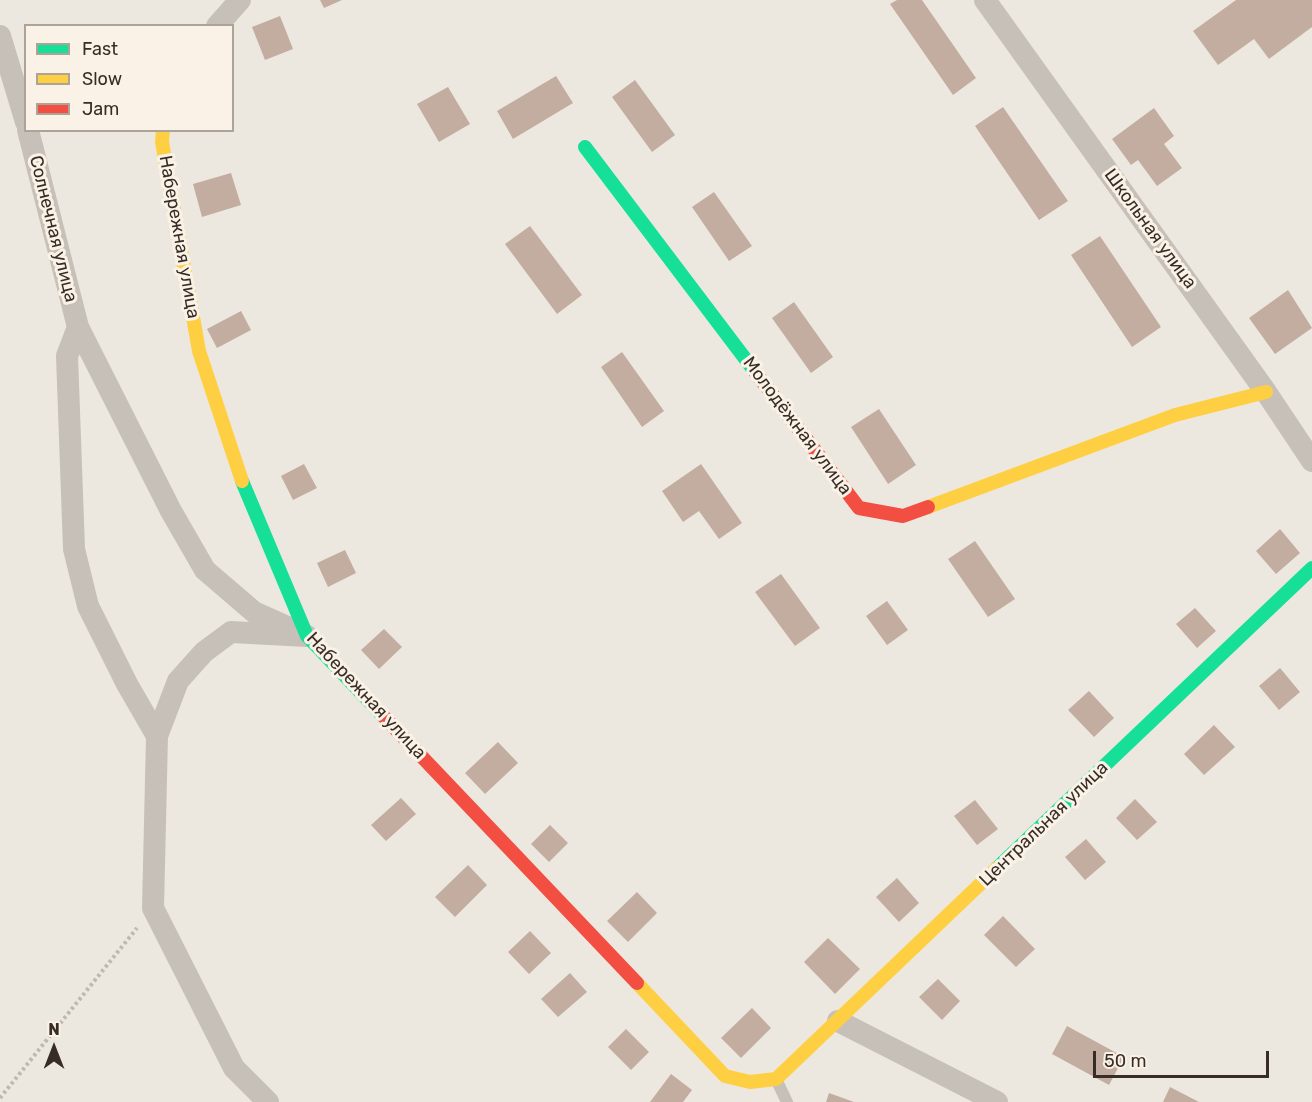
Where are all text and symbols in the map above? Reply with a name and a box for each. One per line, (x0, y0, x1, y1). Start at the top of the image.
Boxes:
legend (24, 24, 234, 132)
text: Fast (82, 38, 118, 60)
text: Slow (82, 68, 122, 90)
text: Jam (82, 98, 119, 120)
street label: Солнечная улица (24, 153, 82, 305)
street label: Набережная улица (154, 154, 204, 320)
street label: Школьная улица (1099, 165, 1201, 293)
street label: Молодёжная улица (738, 353, 856, 499)
street label: Набережная улица (302, 628, 430, 764)
street label: Центральная улица (975, 757, 1113, 891)
north arrow (24, 1018, 84, 1078)
text: N (48, 1020, 60, 1039)
scale bar (1096, 1039, 1272, 1077)
text: 50 m (1104, 1050, 1147, 1072)

